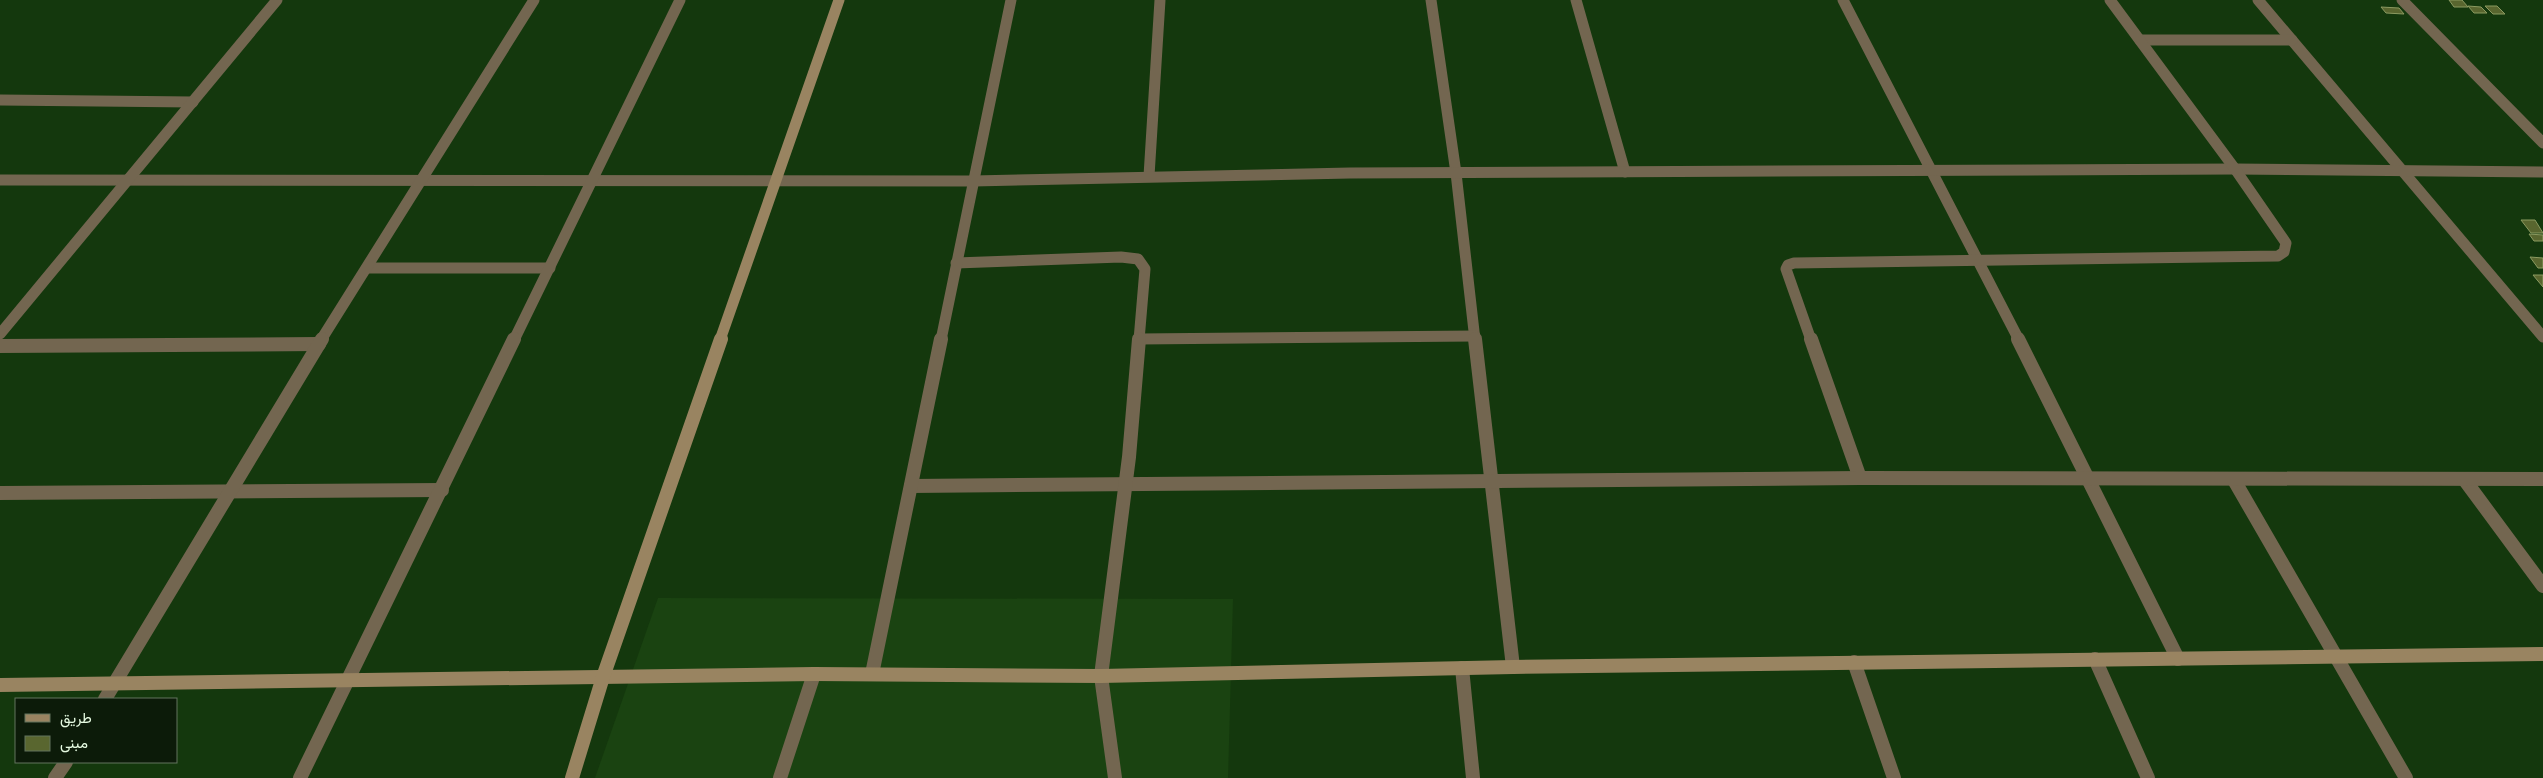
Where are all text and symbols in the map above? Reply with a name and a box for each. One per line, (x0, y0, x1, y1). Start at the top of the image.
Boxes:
legend (15, 698, 178, 763)
text: طريق (60, 707, 92, 728)
text: مبنى (60, 732, 88, 753)

